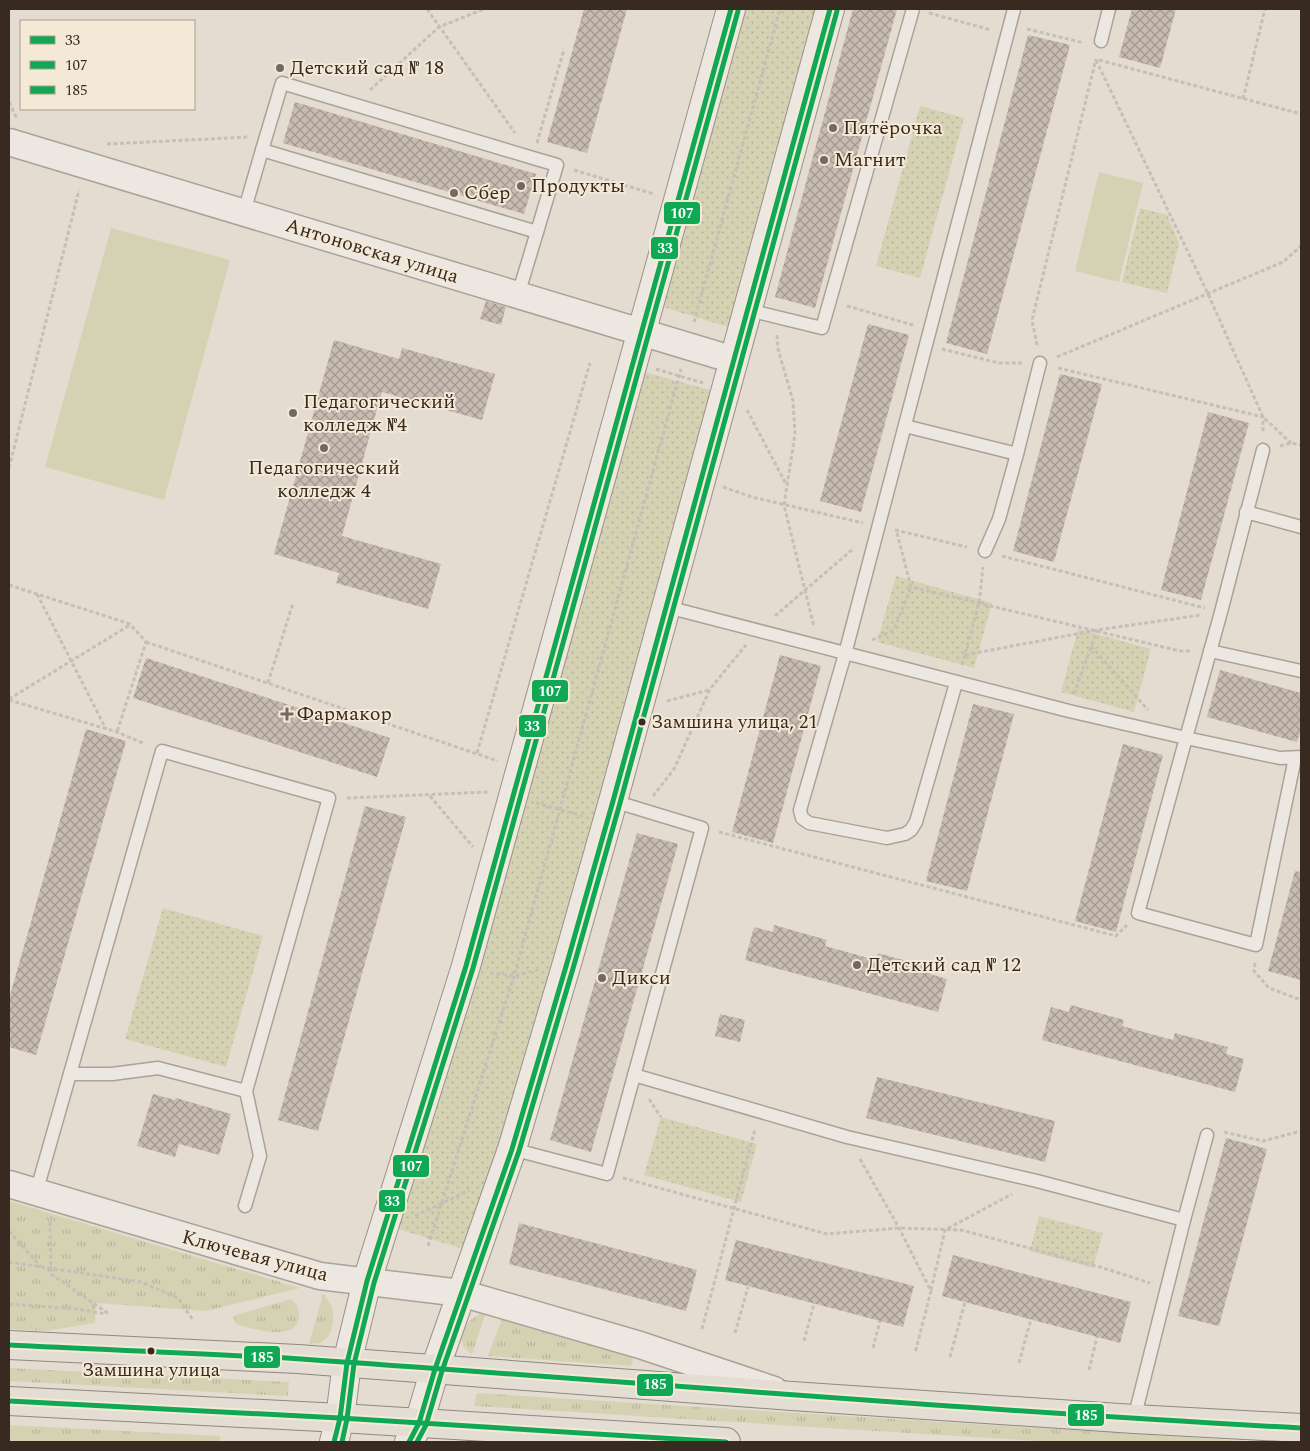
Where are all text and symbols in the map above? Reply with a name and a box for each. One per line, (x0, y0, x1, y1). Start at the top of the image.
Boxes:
legend (20, 20, 195, 110)
text: 33 (65, 29, 81, 52)
place label: Детский сад № 18 (290, 53, 444, 83)
text: 107 (65, 54, 88, 77)
marker: Детский сад № 18 (274, 62, 286, 74)
text: 185 (65, 79, 88, 102)
place label: Пятёрочка (843, 113, 943, 143)
marker: Пятёрочка (827, 122, 839, 134)
place label: Магнит (834, 145, 906, 175)
marker: Магнит (818, 154, 830, 166)
place label: Продукты (531, 171, 625, 201)
place label: Сбер (464, 178, 510, 208)
marker: Продукты (515, 180, 527, 192)
marker: Сбер (448, 187, 460, 199)
line badge: 107 (663, 201, 701, 225)
text: 107 (670, 203, 694, 224)
street label: Антоновская улица (282, 210, 463, 292)
line badge: 33 (650, 236, 679, 260)
text: 33 (657, 238, 673, 259)
place label: Педагогический колледж №4 (303, 387, 455, 440)
marker: Педагогический колледж №4 (287, 407, 299, 419)
marker: Педагогический колледж 4 (318, 442, 330, 454)
place label: Педагогический колледж 4 (248, 453, 400, 506)
line badge: 107 (531, 679, 569, 703)
text: 107 (538, 681, 562, 702)
place label: Фармакор (297, 699, 392, 729)
marker: Фармакор (281, 708, 293, 720)
place label: Замшина улица, 21 (651, 708, 818, 737)
line badge: 33 (518, 714, 547, 738)
text: 33 (524, 716, 540, 737)
marker: Замшина улица, 21 (637, 717, 647, 727)
place label: Детский сад № 12 (867, 950, 1021, 980)
marker: Детский сад № 12 (851, 959, 863, 971)
place label: Дикси (612, 963, 671, 993)
marker: Дикси (596, 972, 608, 984)
line badge: 107 (392, 1154, 430, 1178)
text: 107 (399, 1156, 423, 1177)
line badge: 33 (378, 1189, 406, 1213)
text: 33 (384, 1191, 400, 1212)
street label: Ключевая улица (178, 1222, 332, 1290)
line badge: 185 (243, 1345, 281, 1369)
marker: Замшина улица (146, 1346, 156, 1356)
text: 185 (250, 1347, 274, 1368)
place label: Замшина улица (82, 1356, 221, 1385)
line badge: 185 (636, 1373, 674, 1397)
text: 185 (643, 1374, 667, 1395)
line badge: 185 (1067, 1403, 1105, 1427)
text: 185 (1074, 1405, 1098, 1426)

